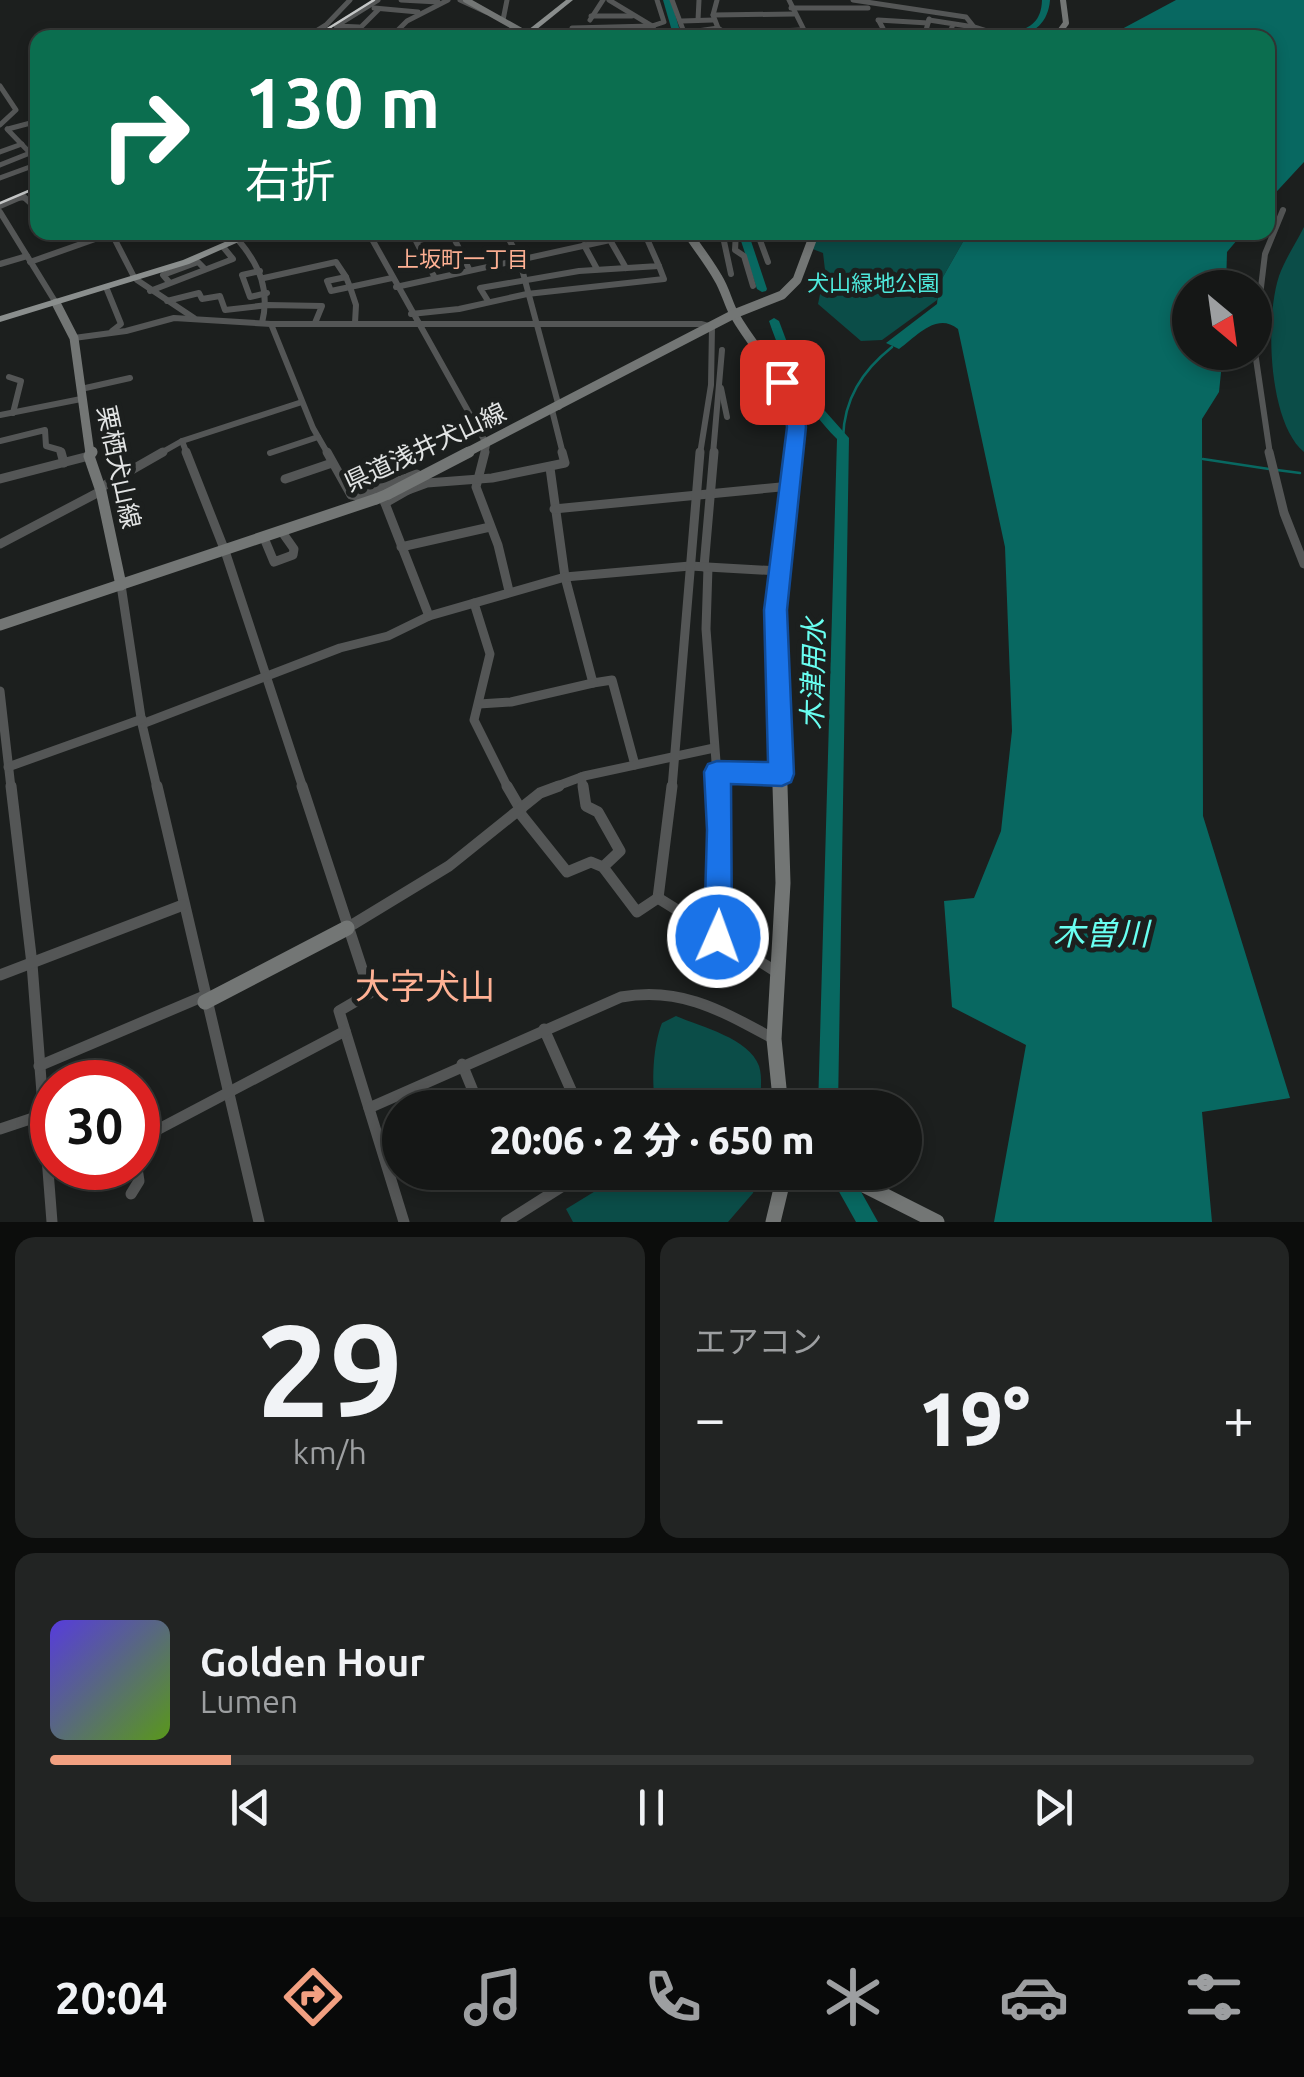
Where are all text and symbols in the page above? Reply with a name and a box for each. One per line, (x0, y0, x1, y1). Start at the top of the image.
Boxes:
text: 130 m (245, 63, 440, 141)
icon: right (80, 70, 210, 200)
text: 右折 (245, 155, 335, 206)
district label: 上坂町一丁目 (397, 246, 529, 271)
park label: 犬山緑地公園 (807, 270, 939, 295)
north arrow (1172, 270, 1272, 370)
map controls (1172, 270, 1272, 370)
pin (740, 340, 825, 425)
icon: arrive (755, 355, 810, 410)
street label: 県道浅井犬山線 (340, 397, 510, 497)
street label: 栗栖犬山線 (92, 403, 146, 531)
water label: 木津用水 (796, 615, 829, 730)
position arrow (666, 885, 770, 989)
water label: 木曽川 (1053, 915, 1152, 951)
district label: 大字犬山 (355, 966, 495, 1006)
speed limit sign: 30 (30, 1060, 160, 1190)
text: 20:06 · 2 分 · 650 m (490, 1119, 814, 1161)
text: 29 (256, 1296, 403, 1442)
text: エアコン (695, 1323, 823, 1359)
text: 19° (918, 1376, 1030, 1460)
text: − (695, 1387, 726, 1448)
text: + (1223, 1387, 1254, 1448)
text: km/h (293, 1434, 367, 1470)
text: Golden Hour (200, 1641, 425, 1683)
text: Lumen (200, 1683, 298, 1719)
icon: previous (223, 1780, 278, 1835)
icon: pause (624, 1780, 679, 1835)
icon: next (1026, 1780, 1081, 1835)
icon: directions (278, 1962, 348, 2032)
icon: music (458, 1962, 528, 2032)
icon: phone (638, 1962, 708, 2032)
icon: climate (818, 1962, 888, 2032)
icon: car (999, 1962, 1069, 2032)
icon: filters (1179, 1962, 1249, 2032)
text: 20:04 (55, 1972, 168, 2023)

